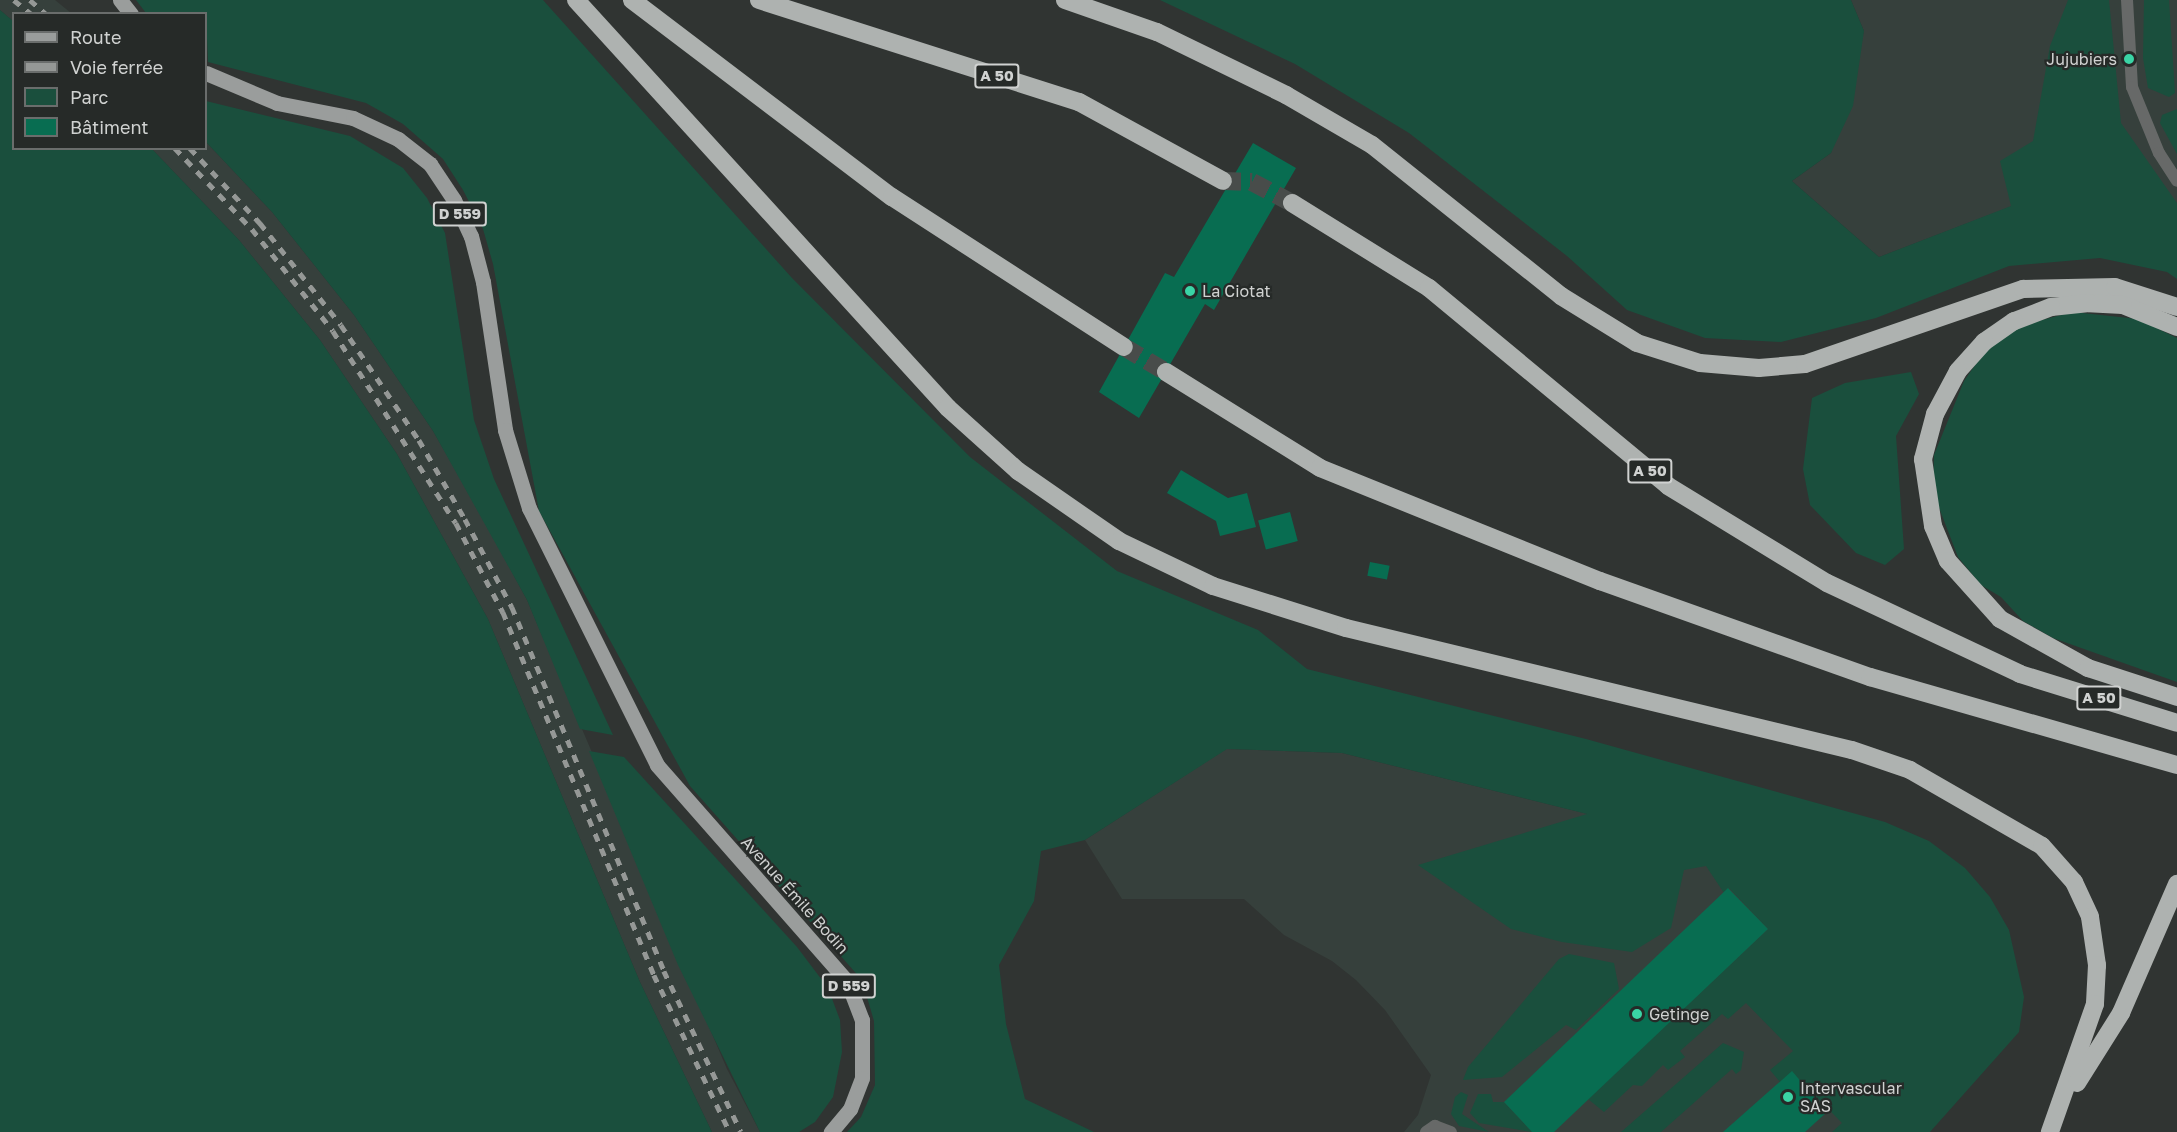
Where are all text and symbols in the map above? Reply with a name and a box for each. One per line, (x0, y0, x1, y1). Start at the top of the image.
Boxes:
legend (12, 12, 207, 150)
text: Route (70, 26, 121, 48)
place label: Jujubiers (2046, 49, 2117, 69)
marker: Jujubiers (2122, 52, 2136, 66)
text: Voie ferrée (70, 56, 163, 78)
road number: A 50 (973, 64, 1021, 88)
text: Parc (70, 86, 108, 108)
text: Bâtiment (70, 116, 149, 138)
road number: D 559 (432, 202, 488, 226)
place label: La Ciotat (1202, 281, 1271, 301)
marker: La Ciotat (1183, 284, 1197, 298)
road number: A 50 (1626, 459, 1674, 483)
road number: A 50 (2075, 686, 2123, 710)
street label: Avenue Émile Bodin (737, 832, 853, 958)
road number: D 559 (820, 974, 878, 998)
place label: Getinge (1649, 1004, 1709, 1024)
marker: Getinge (1630, 1007, 1644, 1021)
place label: Intervascular SAS (1800, 1078, 1902, 1116)
marker: Intervascular SAS (1781, 1090, 1795, 1104)

